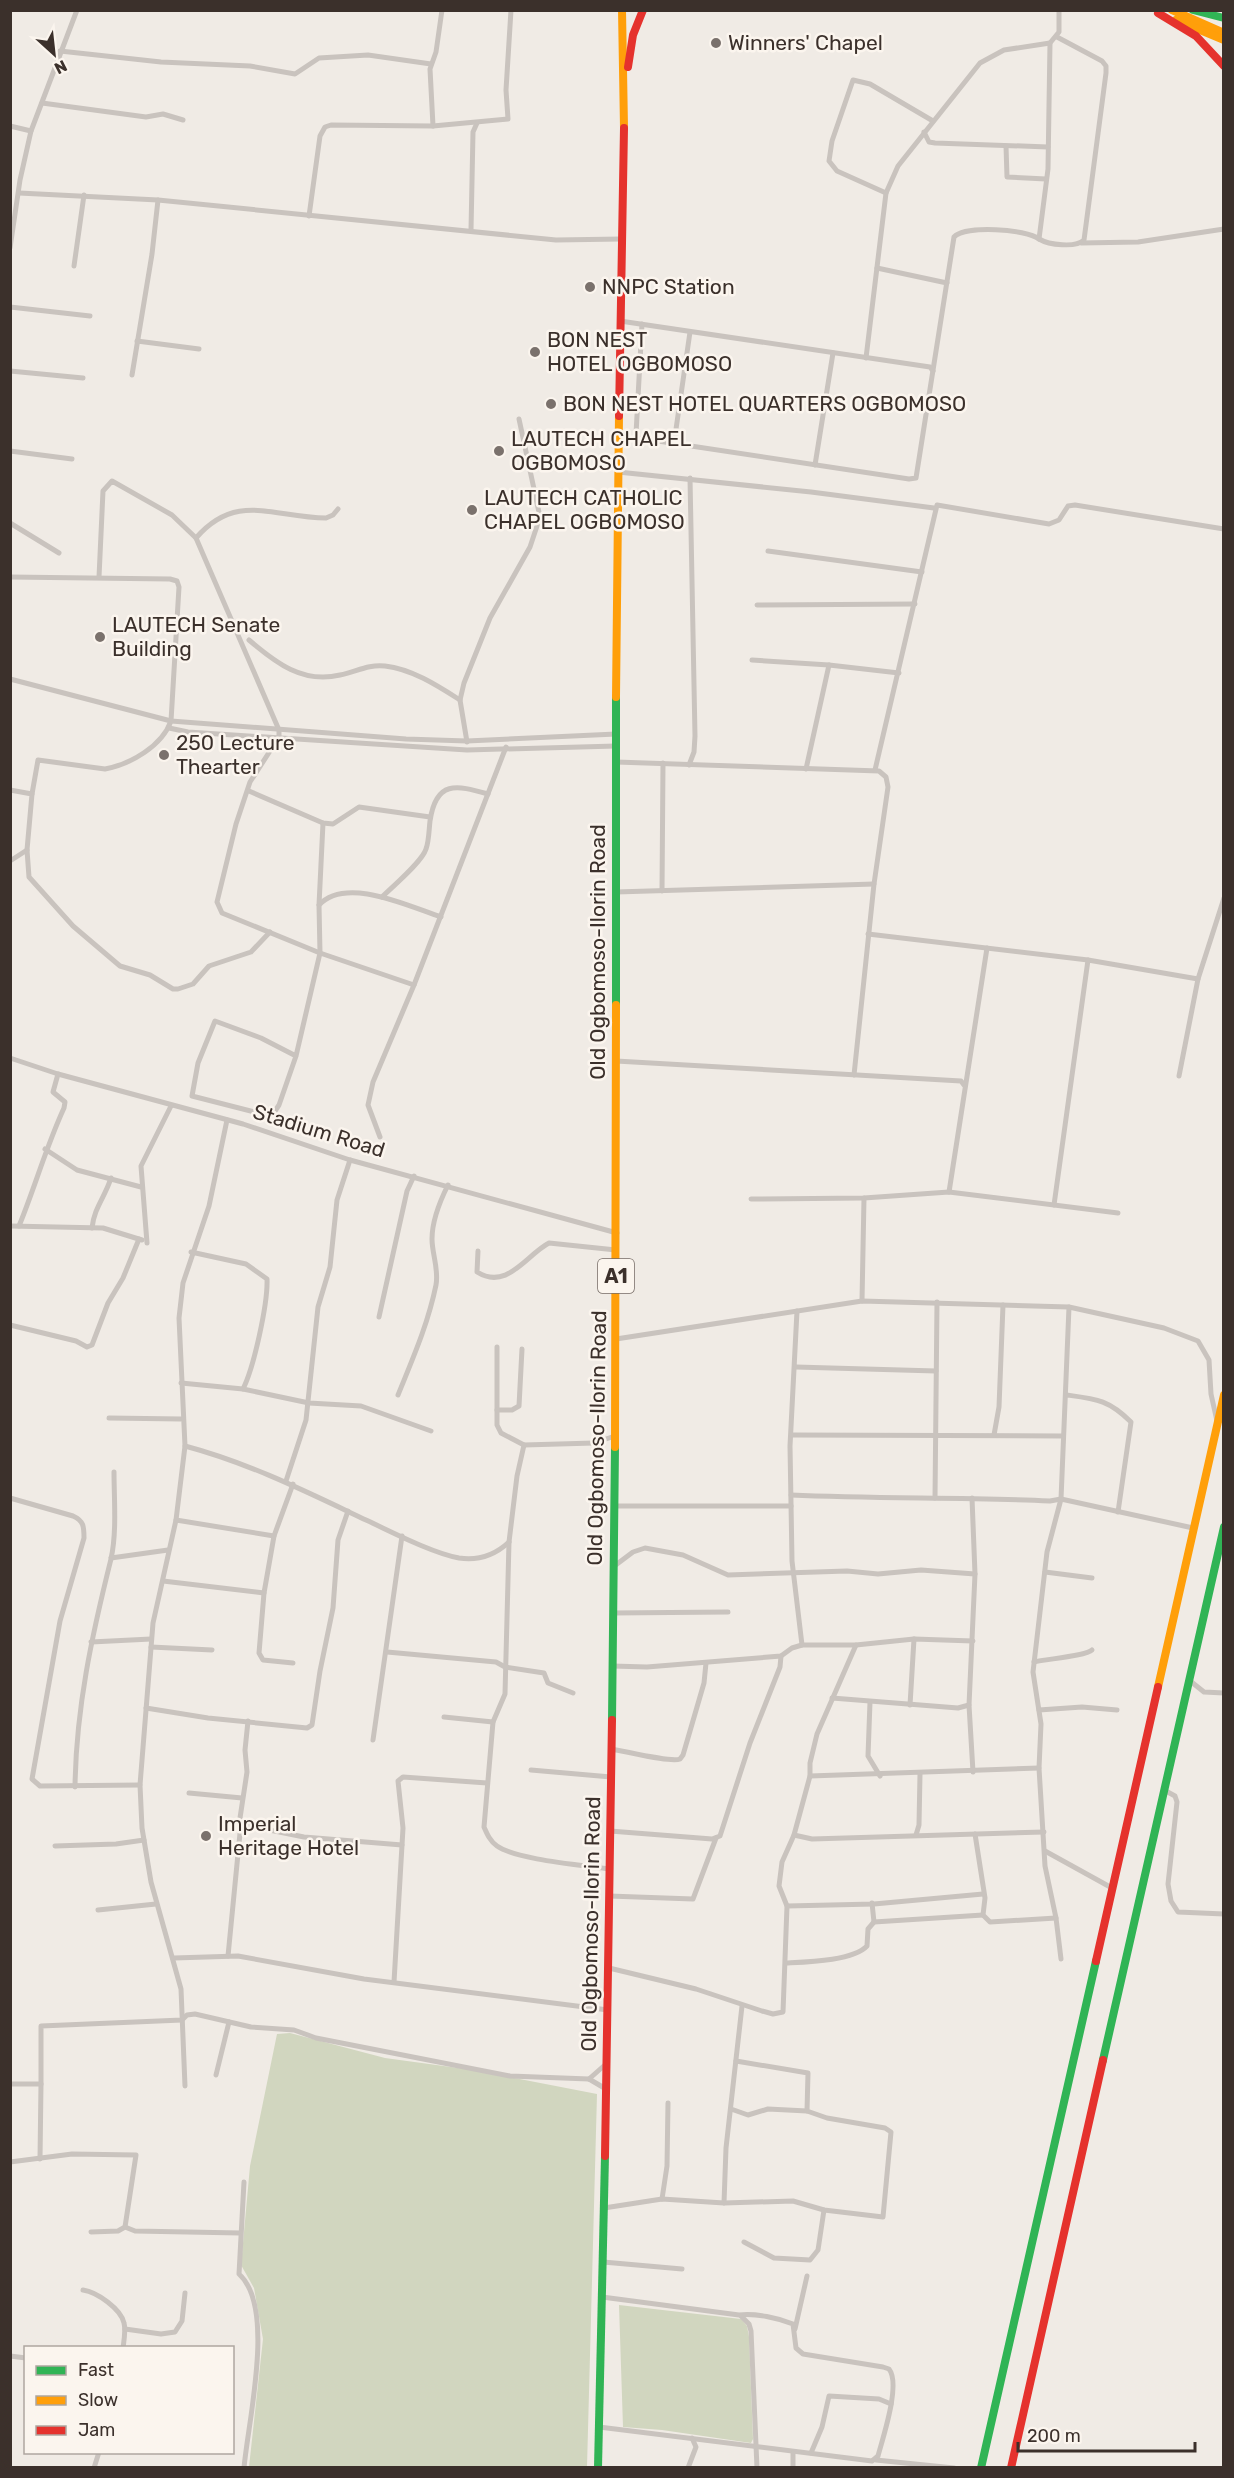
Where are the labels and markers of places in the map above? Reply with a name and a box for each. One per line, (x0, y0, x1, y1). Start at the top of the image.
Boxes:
place label: Winners' Chapel (728, 30, 883, 55)
marker: Winners' Chapel (709, 36, 723, 50)
place label: NNPC Station (602, 274, 735, 299)
marker: NNPC Station (583, 280, 597, 294)
place label: BON NEST HOTEL OGBOMOSO (547, 327, 732, 376)
marker: BON NEST HOTEL OGBOMOSO (528, 345, 542, 359)
place label: BON NEST HOTEL QUARTERS OGBOMOSO (563, 391, 966, 416)
marker: BON NEST HOTEL QUARTERS OGBOMOSO (544, 397, 558, 411)
place label: LAUTECH CHAPEL OGBOMOSO (511, 426, 691, 475)
marker: LAUTECH CHAPEL OGBOMOSO (492, 444, 506, 458)
place label: LAUTECH CATHOLIC CHAPEL OGBOMOSO (484, 485, 685, 534)
marker: LAUTECH CATHOLIC CHAPEL OGBOMOSO (465, 503, 479, 517)
place label: LAUTECH Senate Building (112, 612, 280, 661)
marker: LAUTECH Senate Building (93, 630, 107, 644)
place label: 250 Lecture Thearter (176, 730, 295, 779)
marker: 250 Lecture Thearter (157, 748, 171, 762)
place label: Imperial Heritage Hotel (218, 1811, 359, 1860)
marker: Imperial Heritage Hotel (199, 1829, 213, 1843)

